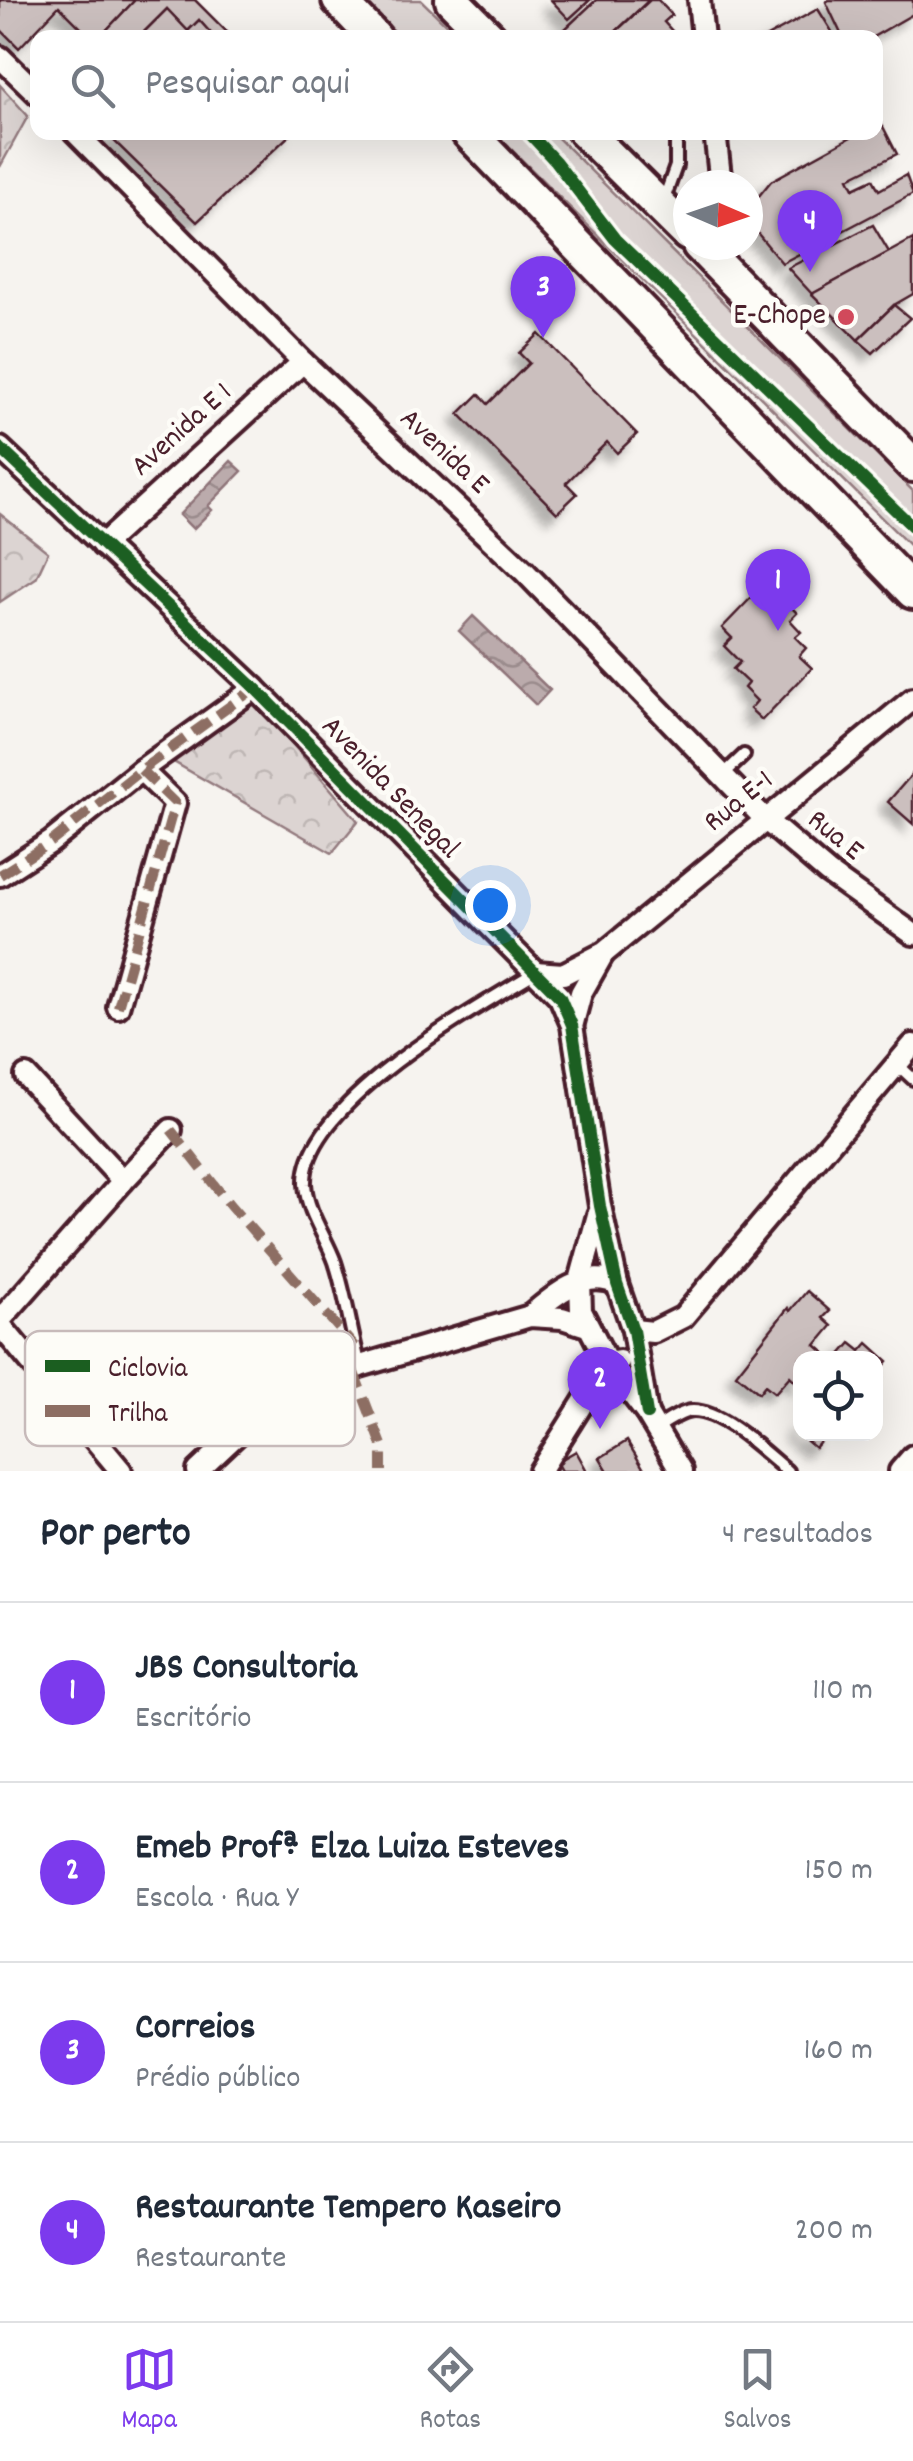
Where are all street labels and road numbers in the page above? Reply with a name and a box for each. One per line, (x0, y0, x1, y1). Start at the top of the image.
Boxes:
street label: Avenida E 1 (123, 374, 243, 488)
street label: Avenida E (388, 400, 498, 507)
street label: Avenida Senegal (310, 708, 468, 870)
street label: Rua E-1 (696, 761, 784, 845)
street label: Rua E (796, 801, 872, 873)

